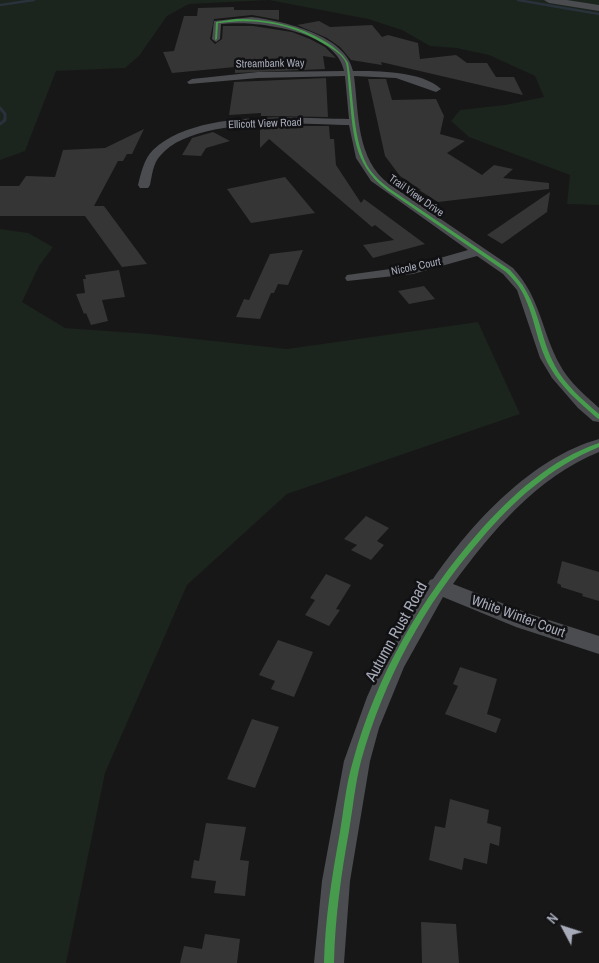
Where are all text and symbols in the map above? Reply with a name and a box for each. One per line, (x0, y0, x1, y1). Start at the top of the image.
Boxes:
street label: Streambank Way (235, 57, 305, 71)
street label: Ellicott View Road (228, 116, 302, 132)
street label: Trail View Drive (386, 172, 446, 220)
street label: Nicole Court (390, 255, 442, 279)
street label: Autumn Rust Road (362, 579, 432, 685)
street label: White Winter Court (469, 592, 567, 642)
north arrow (539, 903, 589, 953)
text: N (543, 909, 562, 927)

